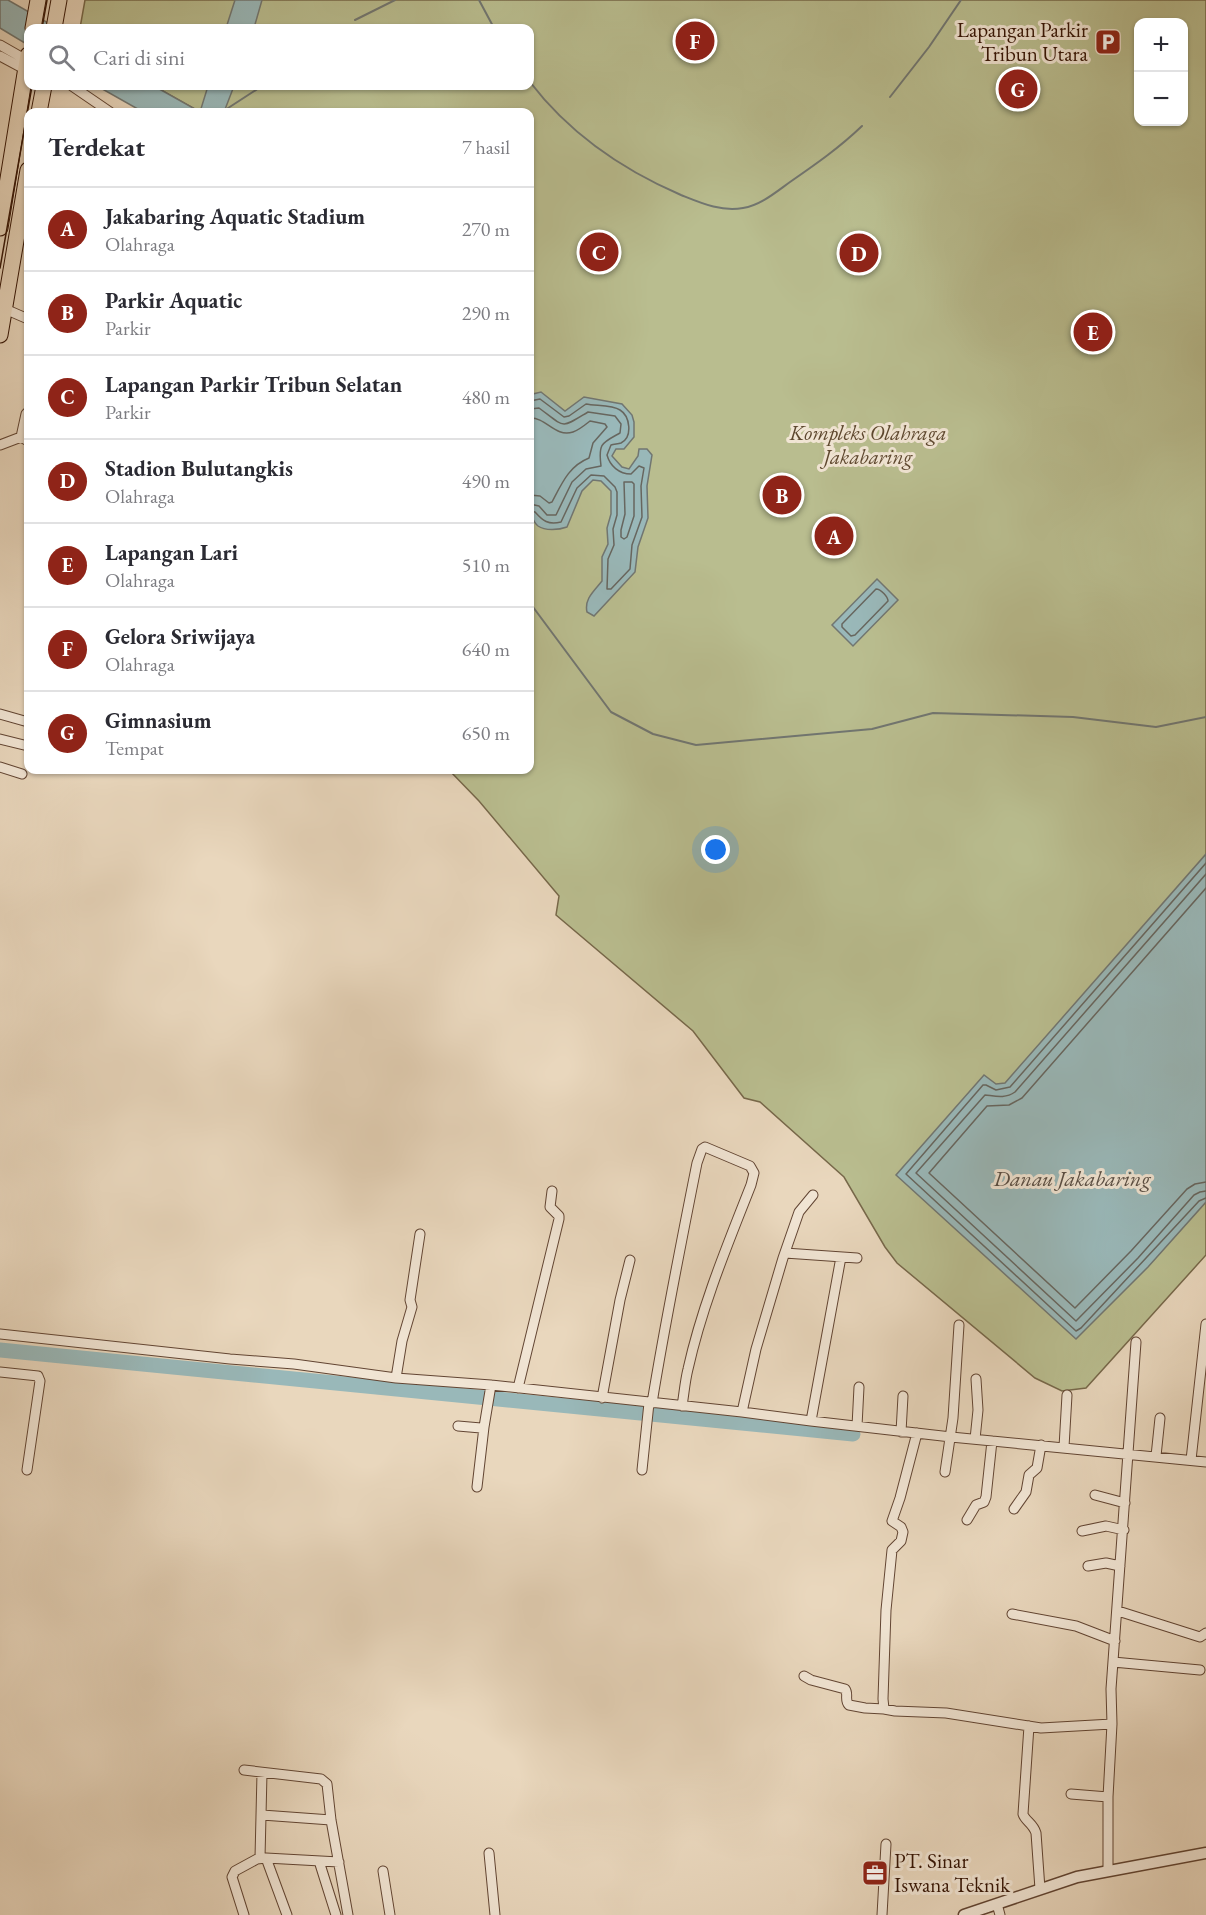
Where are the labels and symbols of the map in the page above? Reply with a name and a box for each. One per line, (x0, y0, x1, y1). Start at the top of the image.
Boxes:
place label: Lapangan Parkir Tribun Utara (957, 16, 1089, 67)
pin: F (676, 18, 714, 63)
parking icon: Lapangan Parkir Tribun Utara (1093, 27, 1123, 57)
pin: G (998, 66, 1038, 112)
pin: C (580, 230, 618, 274)
pin: D (840, 230, 878, 276)
pin: E (1074, 310, 1112, 354)
park label: Kompleks Olahraga Jakabaring (789, 419, 946, 470)
pin: B (762, 472, 802, 518)
pin: A (814, 514, 854, 558)
your location (701, 835, 730, 864)
water label: Danau Jakabaring (992, 1164, 1151, 1193)
place label: PT. Sinar Iswana Teknik (894, 1847, 1011, 1898)
office icon: PT. Sinar Iswana Teknik (860, 1858, 890, 1888)

